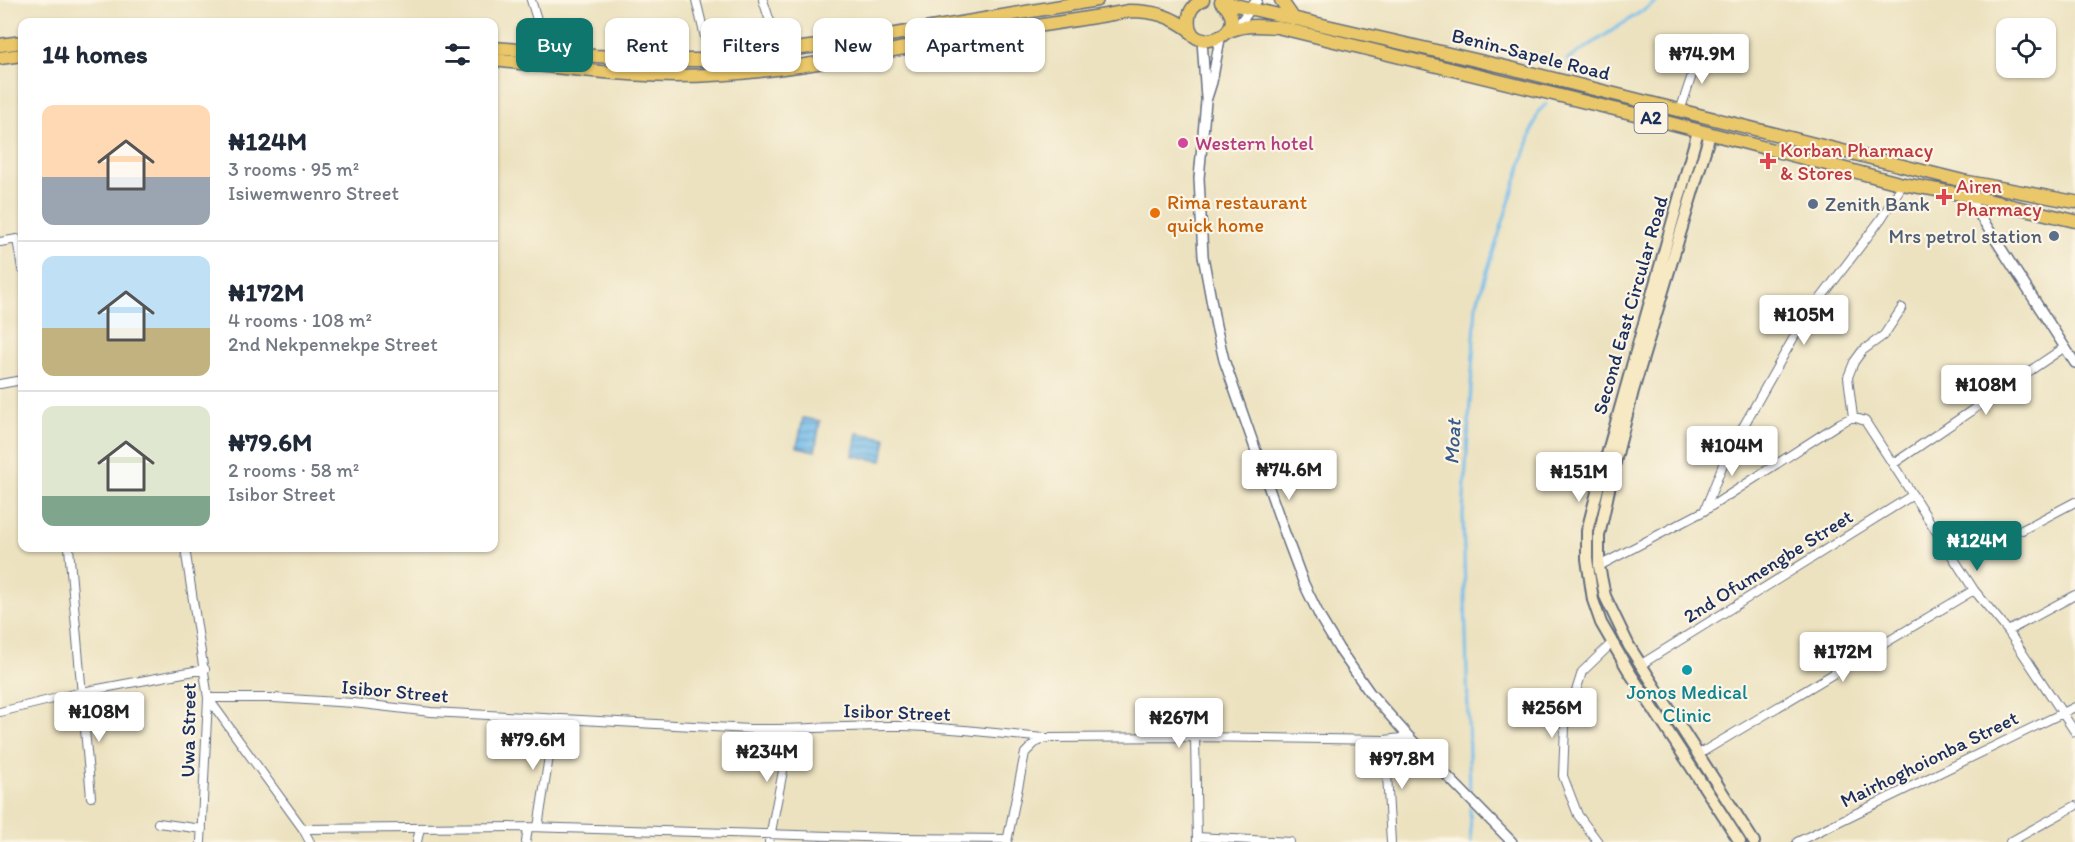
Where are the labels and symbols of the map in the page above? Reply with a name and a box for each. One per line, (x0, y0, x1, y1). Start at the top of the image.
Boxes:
street label: Benin-Sapele Road (1449, 23, 1613, 85)
pin: ₦74.9M (1653, 34, 1751, 85)
road number: A2 (1634, 103, 1668, 133)
place label: Western hotel (1195, 131, 1314, 155)
marker: Western hotel (1176, 136, 1190, 150)
place label: Korban Pharmacy & Stores (1780, 138, 1934, 185)
marker: Korban Pharmacy & Stores (1761, 154, 1775, 168)
place label: Airen Pharmacy (1956, 174, 2042, 221)
place label: Rima restaurant quick home (1167, 190, 1307, 237)
marker: Airen Pharmacy (1937, 190, 1951, 204)
place label: Zenith Bank (1825, 192, 1930, 216)
street label: Second East Circular Road (1587, 193, 1673, 417)
marker: Zenith Bank (1806, 197, 1820, 211)
marker: Rima restaurant quick home (1148, 206, 1162, 220)
place label: Mrs petrol station (1889, 224, 2042, 248)
marker: Mrs petrol station (2047, 229, 2061, 243)
pin: ₦105M (1762, 295, 1846, 346)
pin: ₦108M (1944, 365, 2028, 416)
water label: Moat (1438, 417, 1466, 465)
pin: ₦104M (1690, 426, 1774, 477)
pin: ₦74.6M (1240, 450, 1338, 501)
pin: ₦151M (1537, 452, 1621, 503)
street label: 2nd Ofumengbe Street (1679, 504, 1857, 628)
pin: ₦124M (1935, 521, 2019, 572)
pin: ₦172M (1801, 632, 1885, 683)
marker: Jonos Medical Clinic (1680, 663, 1694, 677)
street label: Isibor Street (340, 674, 450, 708)
place label: Jonos Medical Clinic (1626, 680, 1748, 727)
street label: Uwa Street (175, 682, 201, 778)
pin: ₦256M (1510, 688, 1594, 739)
pin: ₦108M (57, 692, 141, 743)
street label: Isibor Street (843, 698, 951, 726)
pin: ₦267M (1137, 698, 1221, 749)
street label: Mairhoghoionba Street (1836, 705, 2022, 813)
pin: ₦79.6M (484, 720, 582, 771)
pin: ₦234M (725, 732, 809, 783)
pin: ₦97.8M (1353, 739, 1451, 790)

